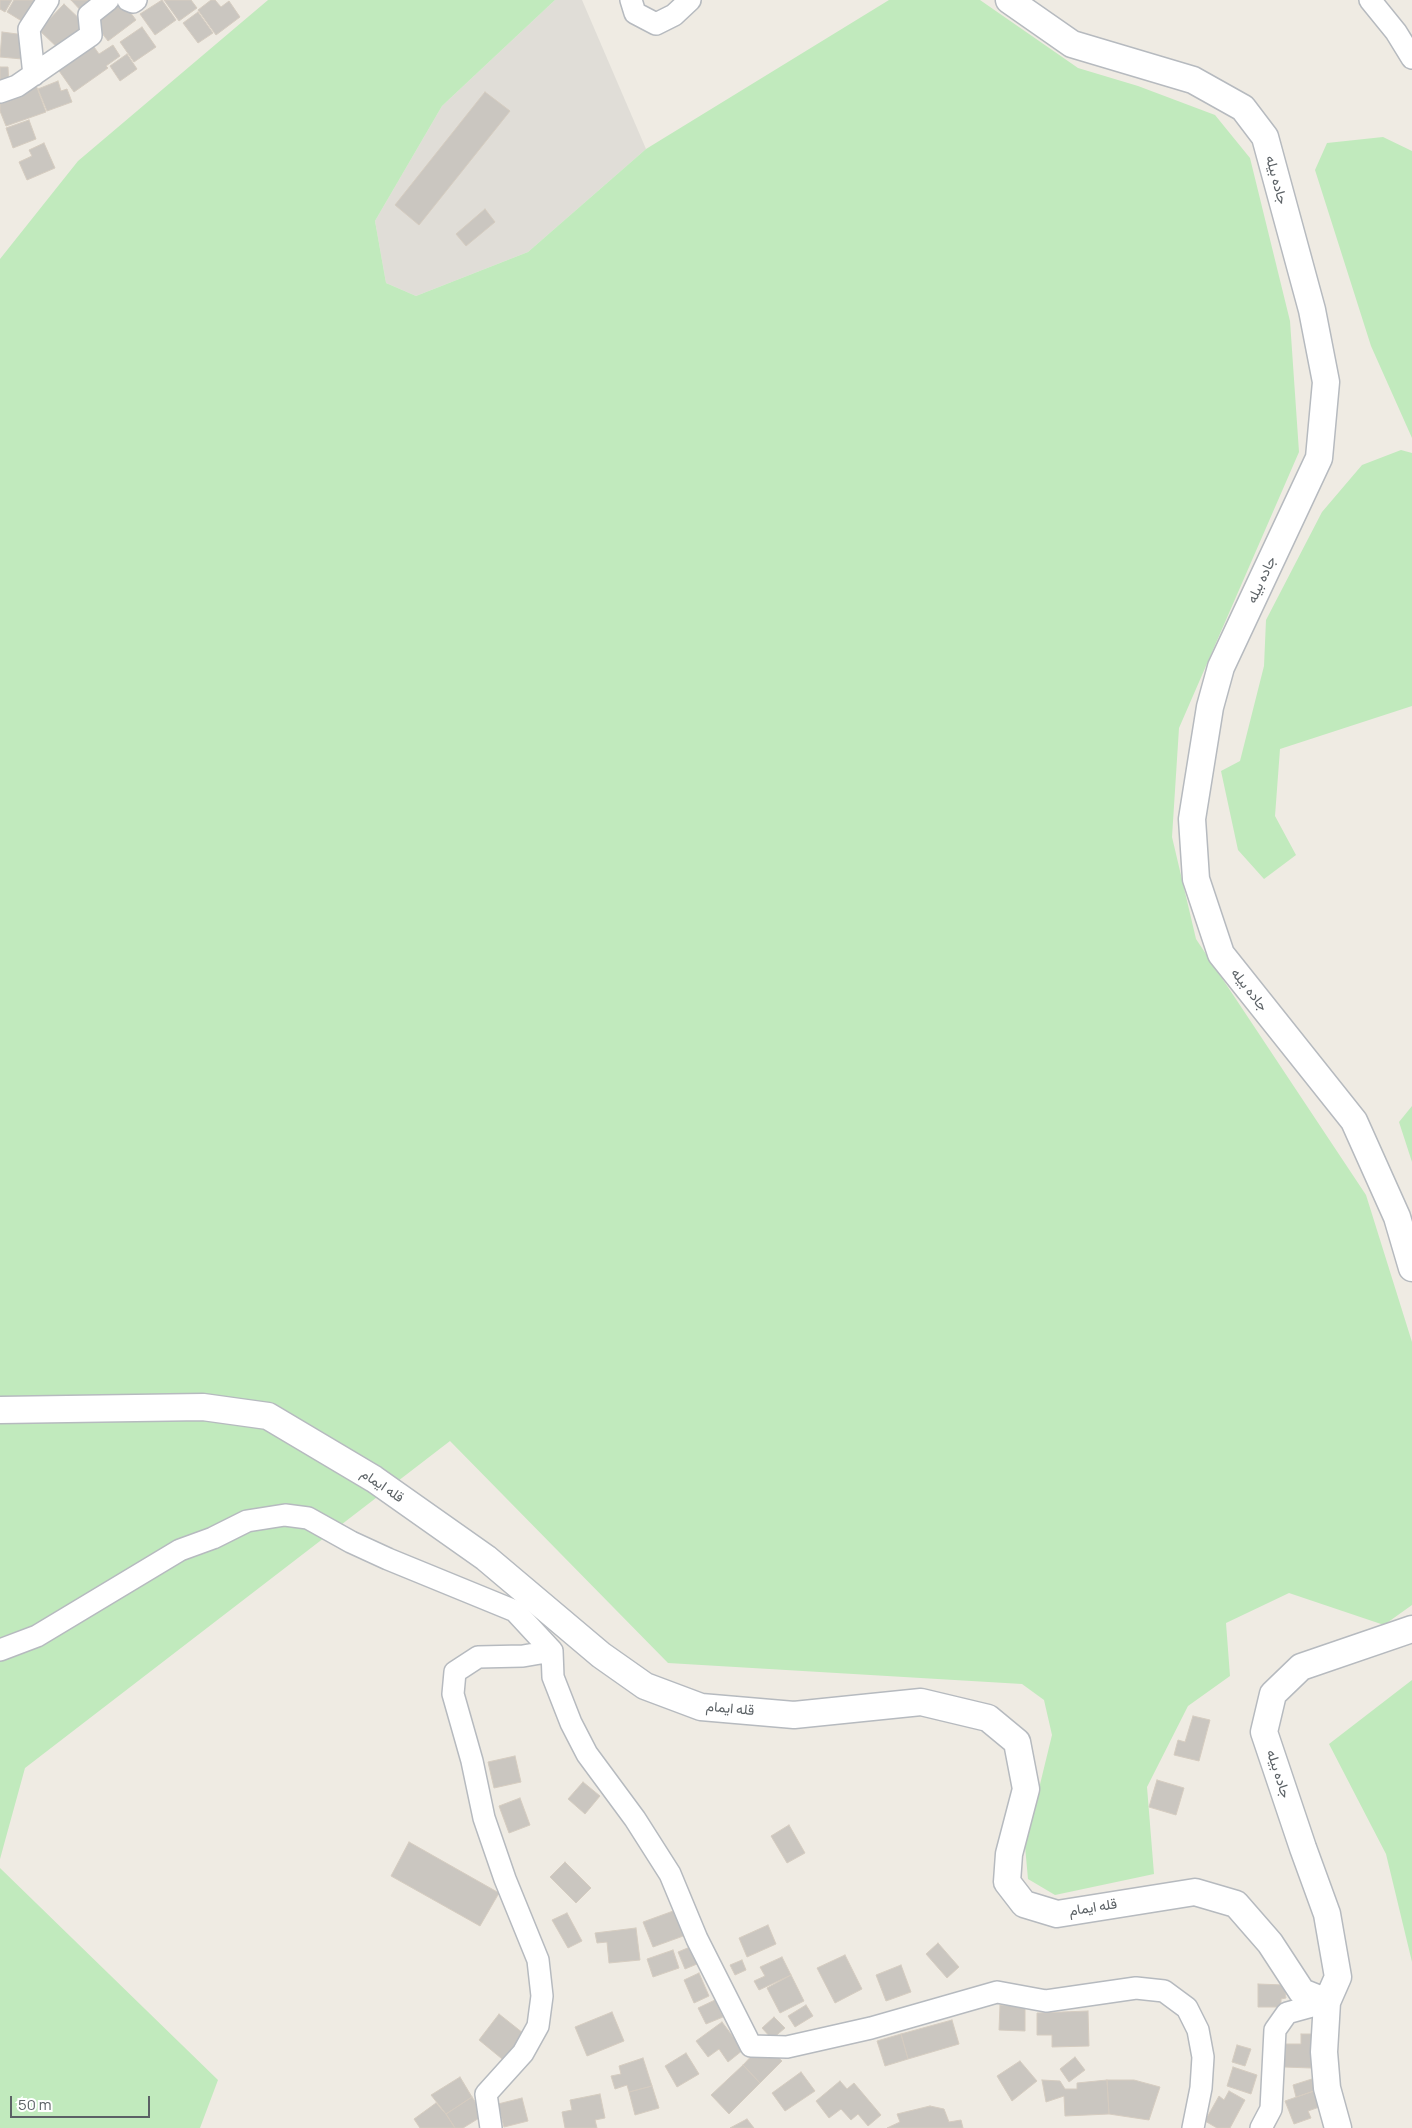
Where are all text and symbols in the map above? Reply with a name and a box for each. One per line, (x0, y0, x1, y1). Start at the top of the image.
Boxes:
street label: جاده بیله (1261, 154, 1291, 206)
street label: جاده بیله (1244, 554, 1280, 606)
street label: جاده بیله (1227, 965, 1271, 1015)
street label: قله ایمام (357, 1465, 407, 1507)
street label: قله ایمام (705, 1699, 755, 1719)
street label: جاده بیله (1262, 1748, 1294, 1800)
street label: قله ایمام (1068, 1896, 1118, 1920)
scale bar (12, 2086, 152, 2118)
text: 50 m (18, 2094, 52, 2115)

